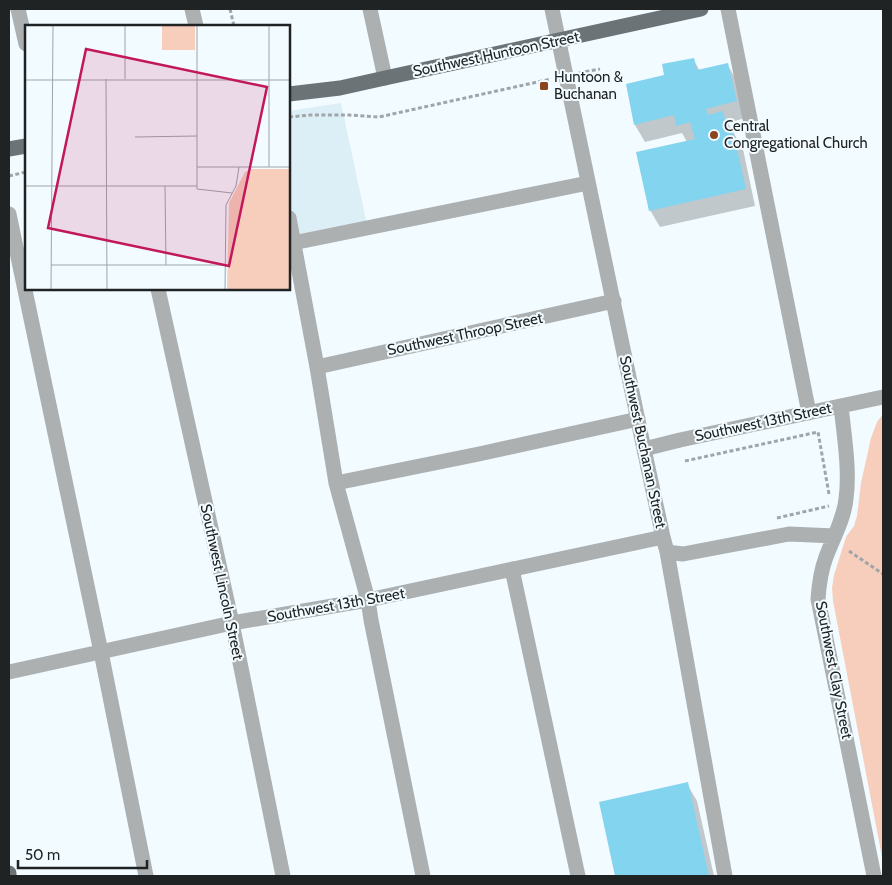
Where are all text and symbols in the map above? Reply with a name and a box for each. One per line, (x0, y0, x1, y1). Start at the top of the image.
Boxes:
inset map (25, 25, 290, 290)
street label: Southwest Huntoon Street (411, 28, 581, 80)
place label: Huntoon & Buchanan (554, 68, 623, 103)
marker: Huntoon & Buchanan (538, 80, 550, 92)
place label: Central Congregational Church (724, 117, 868, 152)
marker: Central Congregational Church (708, 129, 720, 141)
street label: Southwest Throop Street (386, 309, 544, 359)
street label: Southwest Buchanan Street (616, 354, 670, 530)
street label: Southwest 13th Street (693, 399, 833, 445)
street label: Southwest Lincoln Street (197, 502, 247, 662)
street label: Southwest 13th Street (266, 584, 406, 626)
street label: Southwest Clay Street (812, 599, 856, 741)
scale bar (18, 838, 146, 870)
text: 50 m (25, 846, 60, 864)

